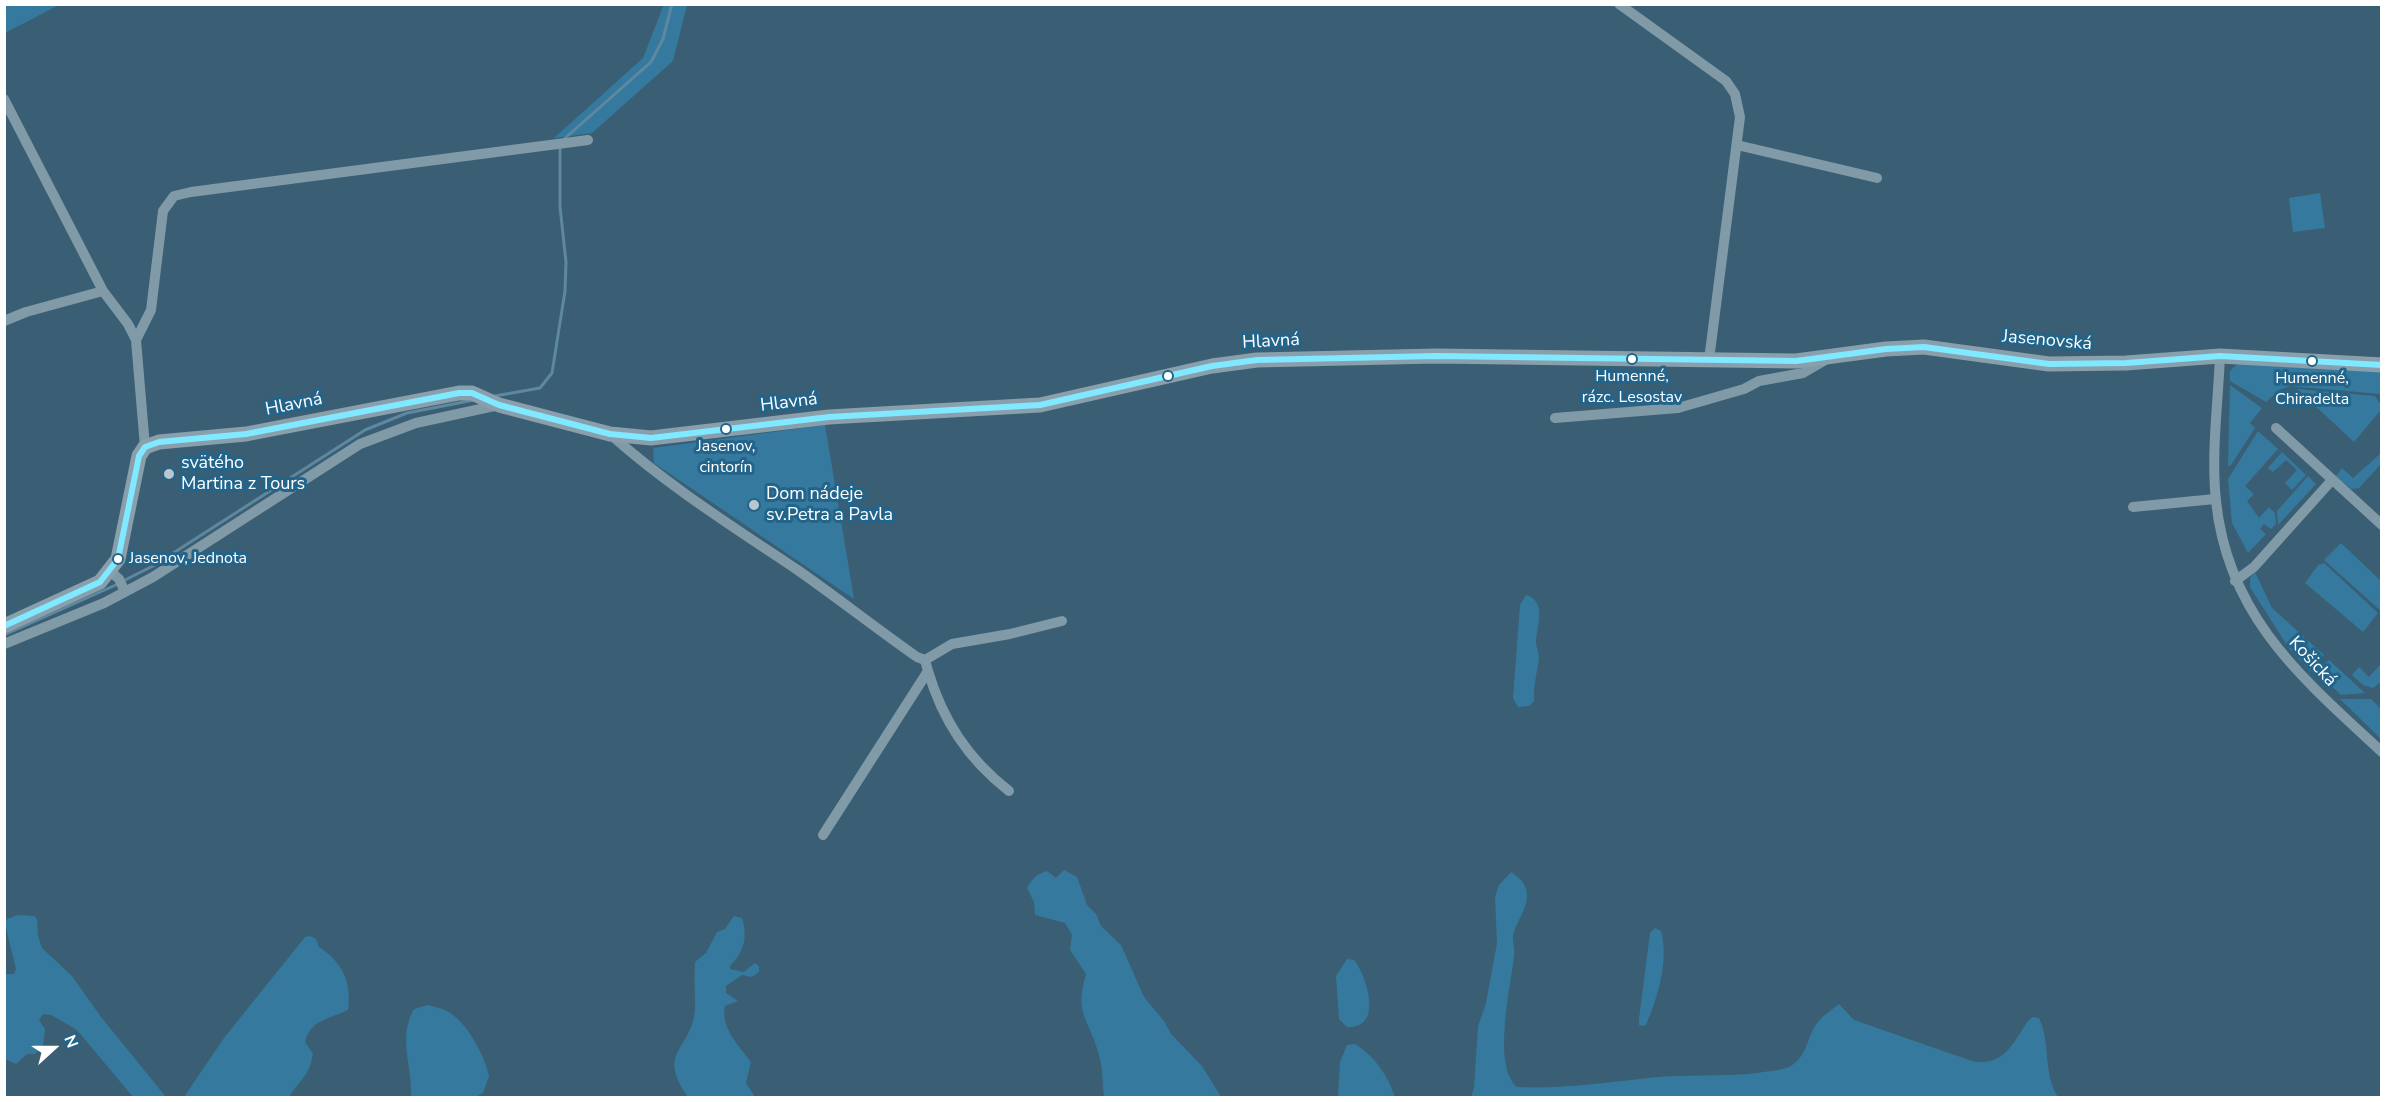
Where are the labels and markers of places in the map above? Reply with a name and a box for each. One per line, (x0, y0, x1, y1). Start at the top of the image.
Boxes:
marker: Humenné, rázc. Lesostav (1626, 353, 1638, 365)
marker: Humenné, Chiradelta (2306, 355, 2318, 367)
place label: Humenné, rázc. Lesostav (1582, 367, 1682, 405)
place label: Humenné, Chiradelta (2275, 369, 2349, 407)
unlabelled marker (1162, 370, 1174, 382)
marker: Jasenov, cintorín (720, 423, 732, 435)
place label: Jasenov, cintorín (697, 437, 755, 475)
place label: svätého Martina z Tours (181, 453, 305, 496)
marker: svätého Martina z Tours (162, 467, 176, 481)
place label: Dom nádeje sv.Petra a Pavla (766, 484, 893, 526)
marker: Dom nádeje sv.Petra a Pavla (747, 498, 761, 512)
place label: Jasenov, Jednota (129, 549, 247, 569)
marker: Jasenov, Jednota (112, 553, 124, 565)

